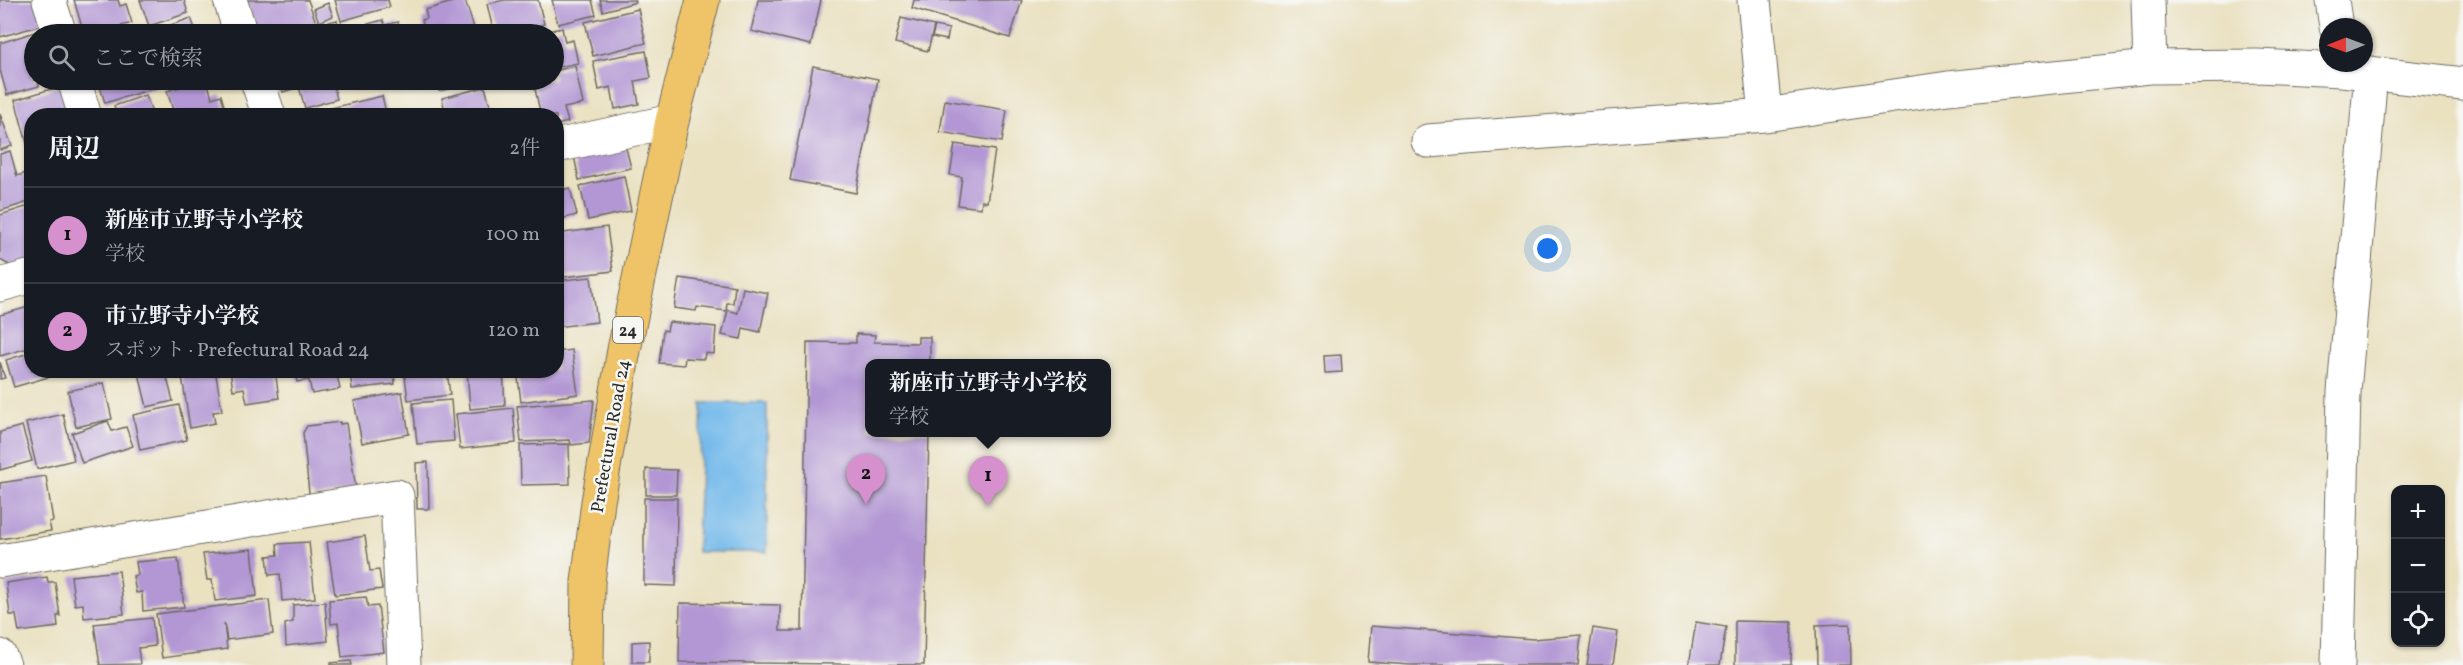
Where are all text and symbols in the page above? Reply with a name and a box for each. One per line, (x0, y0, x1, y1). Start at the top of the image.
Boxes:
north arrow (2319, 18, 2373, 72)
search box (24, 24, 564, 90)
icon: search (45, 41, 78, 74)
text: ここで検索 (93, 44, 203, 75)
text: 周辺 (48, 132, 100, 168)
text: 2件 (509, 135, 540, 163)
text: 新座市立野寺小学校 (105, 206, 303, 237)
text: 1 (63, 221, 72, 249)
text: 100 m (486, 221, 540, 249)
your location (1533, 234, 1562, 263)
text: 学校 (105, 241, 145, 269)
text: 市立野寺小学校 (105, 302, 259, 333)
text: 2 (62, 317, 73, 345)
text: 120 m (488, 317, 540, 345)
road number: 24 (613, 317, 643, 343)
text: スポット · Prefectural Road 24 (105, 337, 370, 365)
street label: Prefectural Road 24 (586, 358, 637, 515)
popup (865, 359, 1111, 437)
text: 新座市立野寺小学校 (889, 369, 1087, 400)
text: 学校 (889, 404, 929, 432)
pin: 2 (846, 454, 886, 504)
pin: 1 (968, 456, 1008, 506)
map controls (2391, 485, 2445, 647)
button: + (2391, 485, 2445, 539)
button: − (2391, 539, 2445, 593)
button: locate (2391, 593, 2445, 647)

